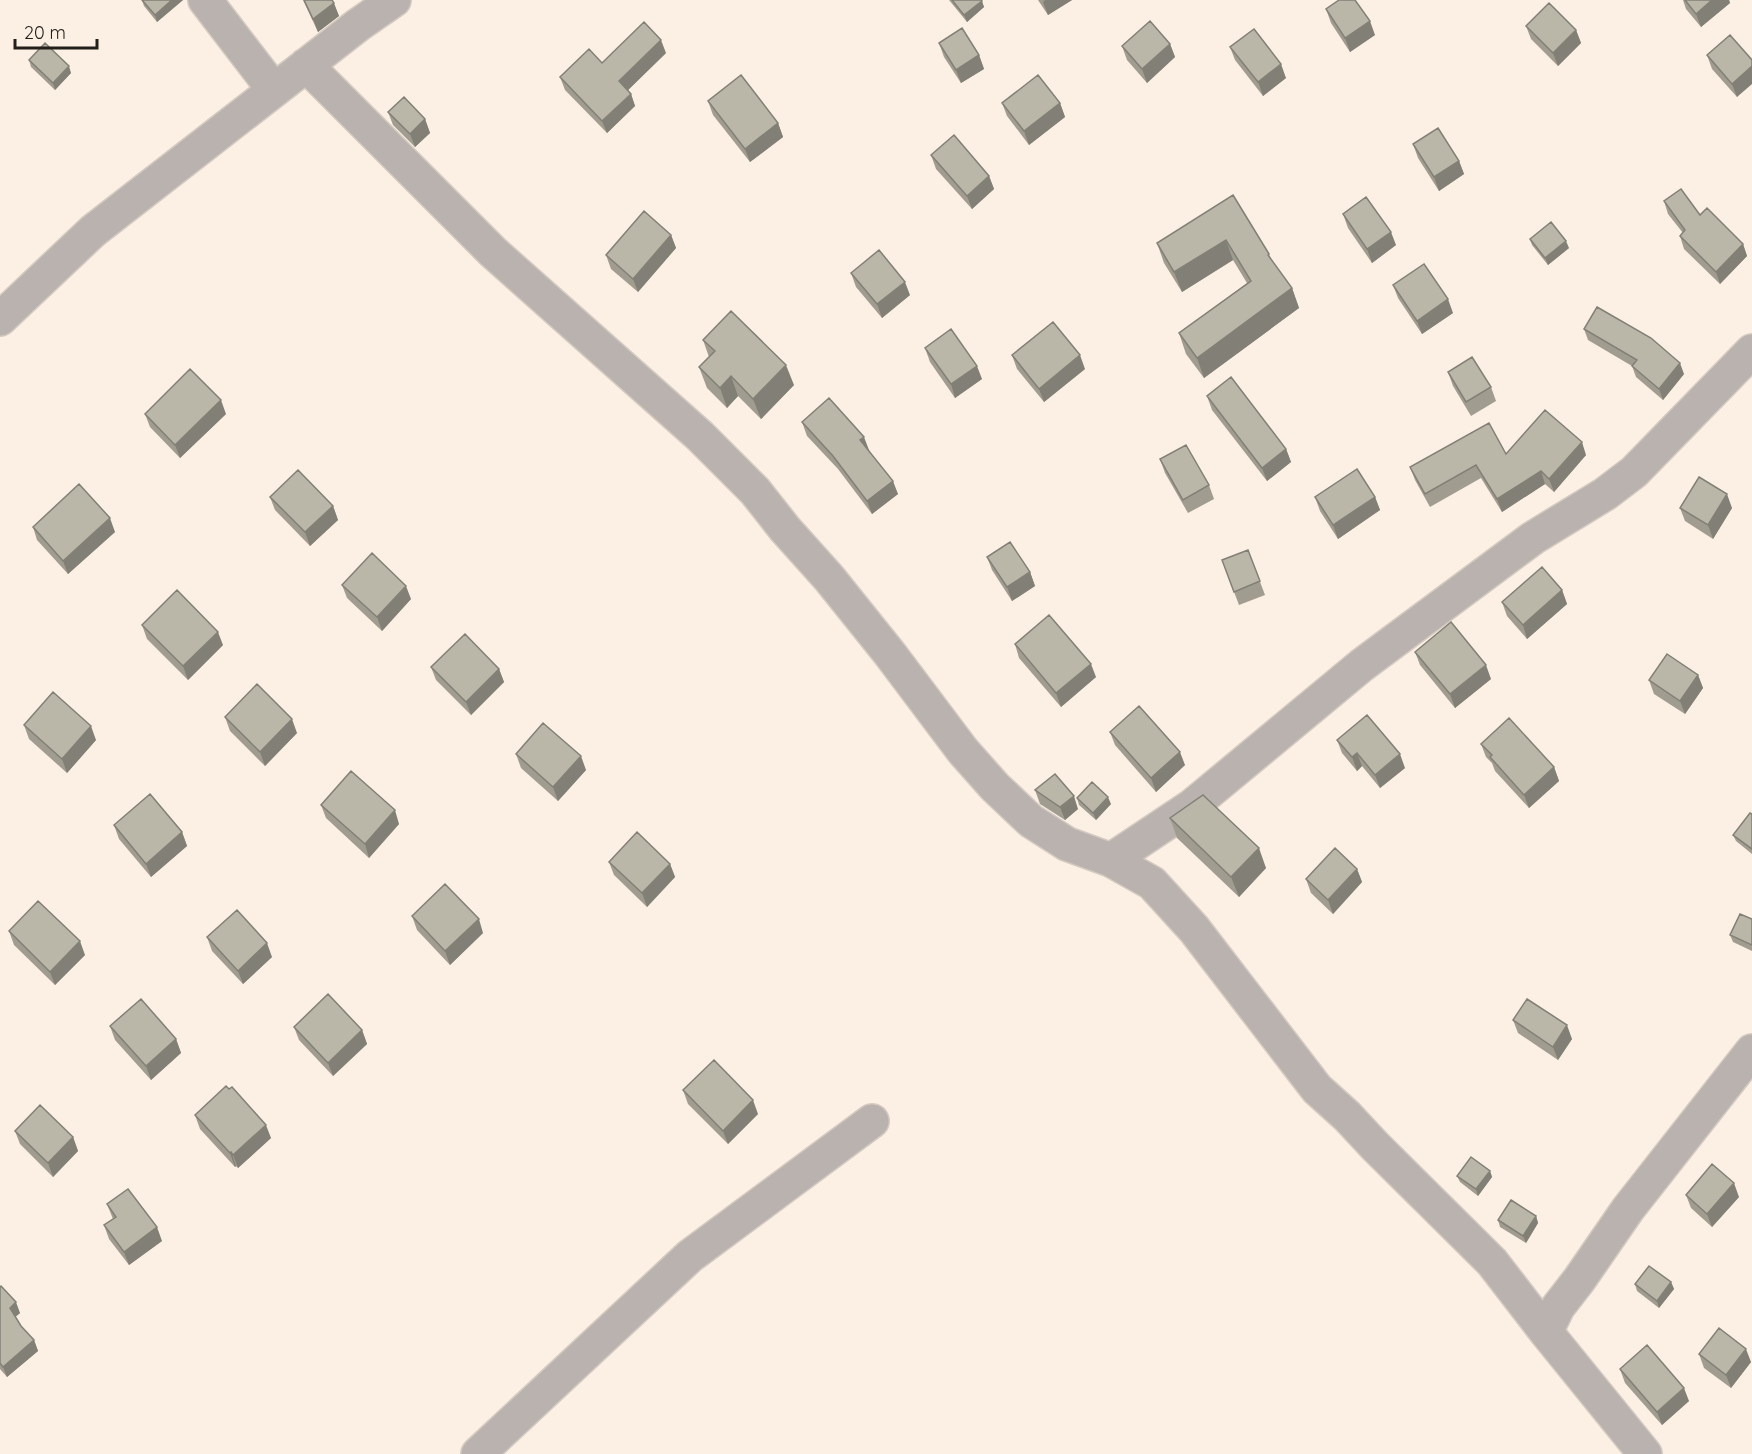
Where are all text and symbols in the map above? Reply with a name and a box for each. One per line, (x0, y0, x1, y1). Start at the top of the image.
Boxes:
scale bar (15, 12, 98, 50)
text: 20 m (24, 21, 66, 44)

